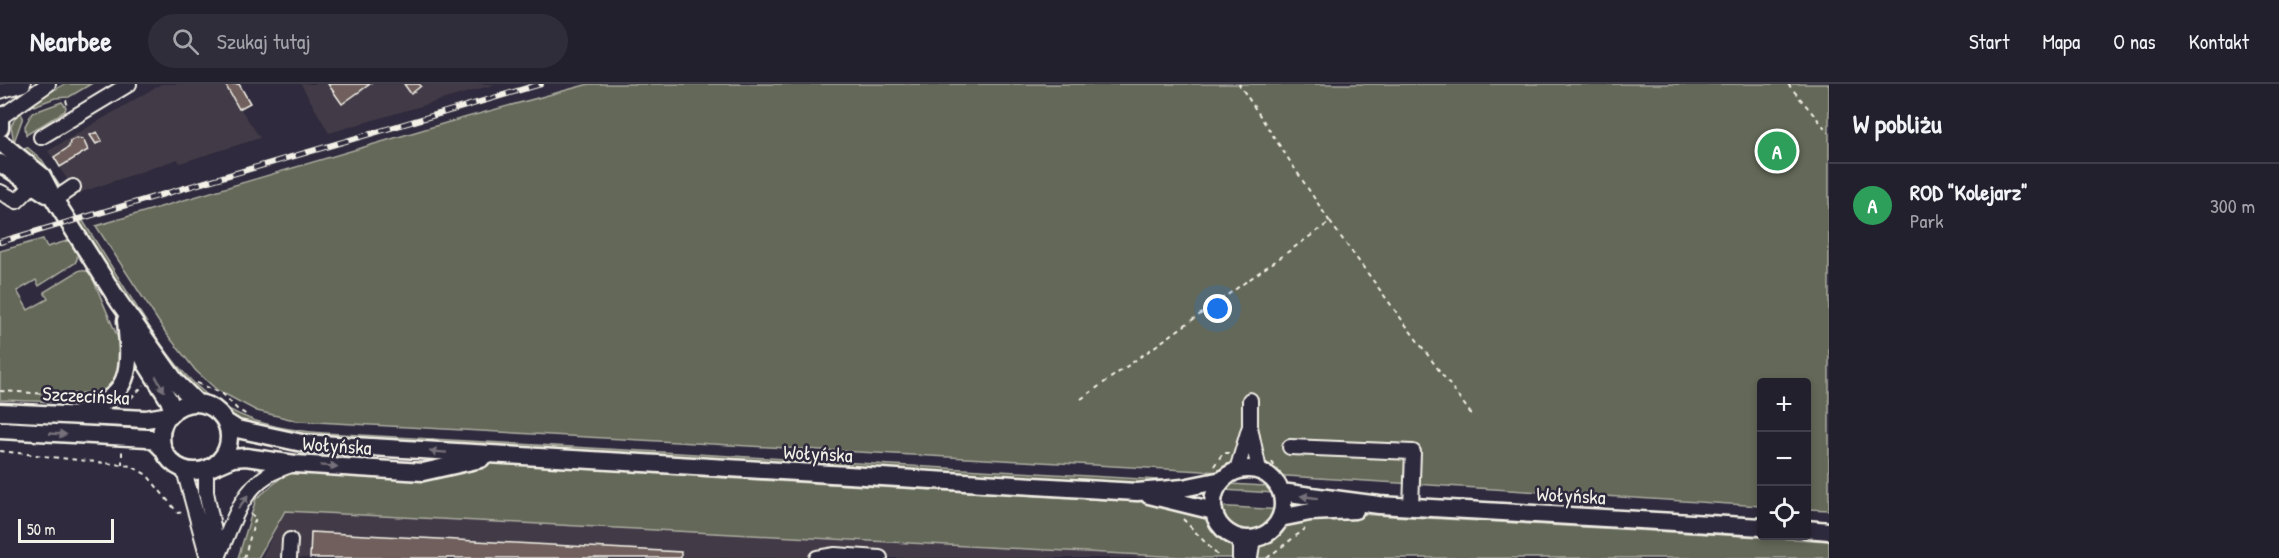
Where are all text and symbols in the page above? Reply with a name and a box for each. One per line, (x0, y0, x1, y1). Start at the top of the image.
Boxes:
search box (148, 14, 568, 68)
text: Nearbee (30, 22, 112, 60)
icon: search (169, 25, 202, 58)
text: Szukaj tutaj (217, 26, 311, 56)
text: Start (1969, 27, 2009, 56)
text: Mapa (2042, 27, 2080, 56)
text: O nas (2113, 27, 2156, 56)
text: Kontakt (2189, 27, 2249, 56)
text: W pobliżu (1853, 106, 1942, 141)
pin: A (1758, 128, 1796, 174)
text: ROD "Kolejarz" (1910, 177, 2028, 207)
text: A (1868, 192, 1877, 219)
text: 300 m (2210, 192, 2255, 219)
text: Park (1910, 207, 1943, 234)
your location (1203, 294, 1232, 323)
one-way arrow (155, 376, 165, 393)
map controls (1757, 378, 1811, 540)
button: + (1757, 378, 1811, 432)
street label: Szczecińska (42, 379, 130, 411)
one-way arrow (49, 429, 68, 438)
street label: Wołyńska (301, 429, 373, 461)
button: − (1757, 432, 1811, 486)
street label: Wołyńska (783, 438, 853, 468)
one-way arrow (429, 447, 448, 456)
one-way arrow (319, 461, 338, 471)
street label: Wołyńska (1536, 480, 1606, 510)
button: locate (1757, 486, 1811, 540)
one-way arrow (1299, 492, 1318, 501)
one-way arrow (237, 494, 249, 510)
scale bar (18, 516, 114, 544)
text: 50 m (27, 518, 56, 540)

